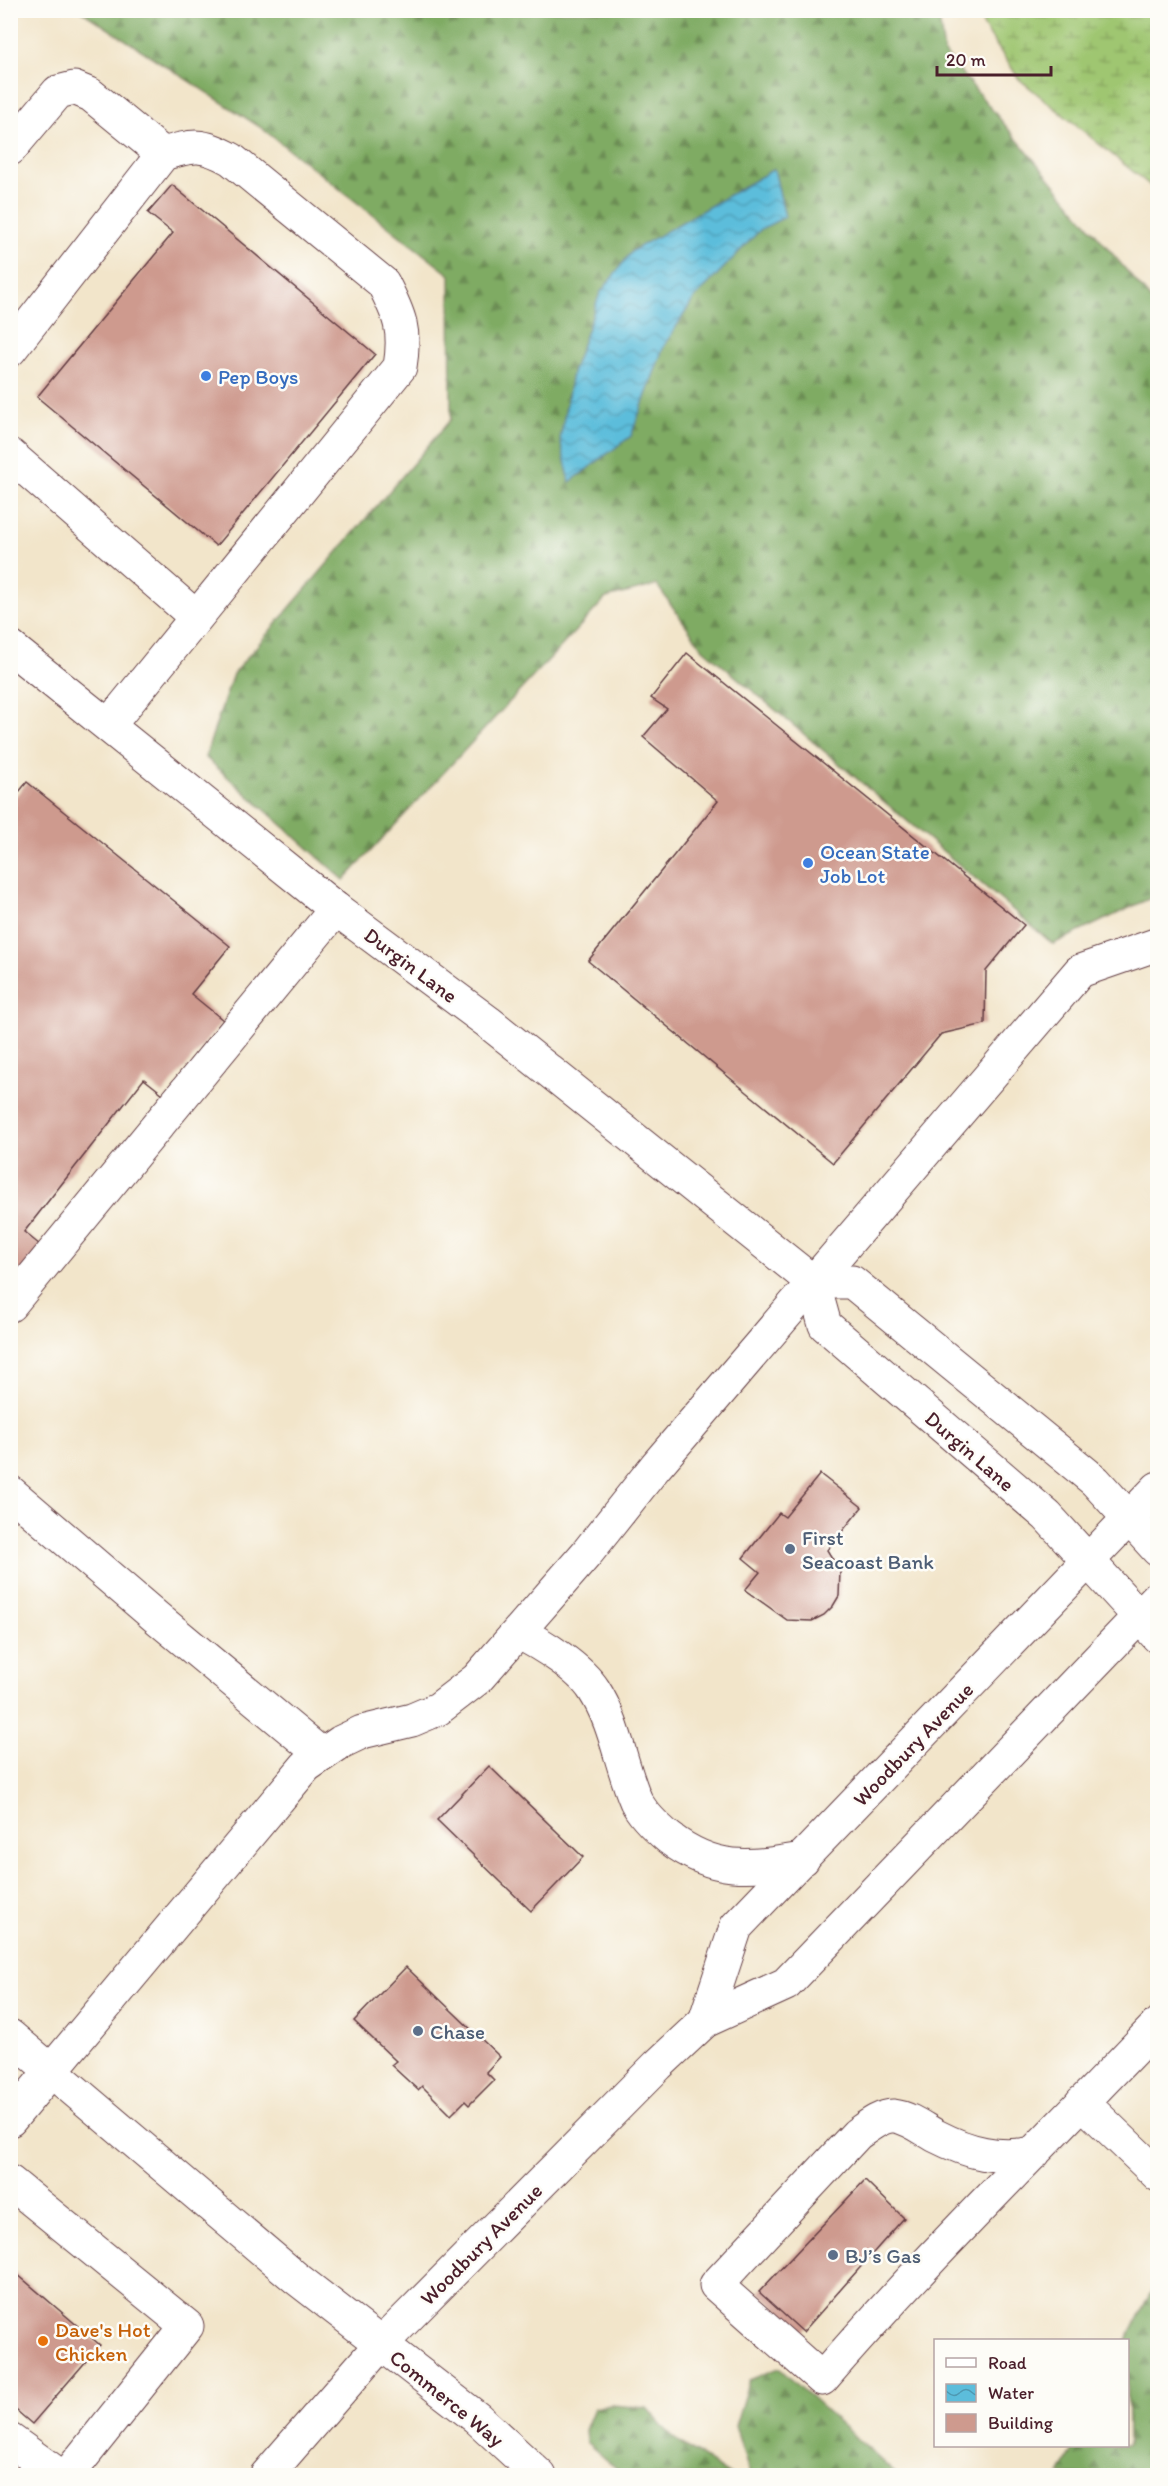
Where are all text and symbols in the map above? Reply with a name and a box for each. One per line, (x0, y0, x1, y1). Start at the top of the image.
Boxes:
scale bar (937, 39, 1051, 77)
text: 20 m (946, 49, 986, 71)
place label: Pep Boys (218, 364, 298, 389)
marker: Pep Boys (199, 369, 213, 383)
place label: Ocean State Job Lot (820, 839, 930, 888)
marker: Ocean State Job Lot (801, 856, 815, 870)
street label: Durgin Lane (360, 922, 462, 1008)
street label: Durgin Lane (920, 1406, 1020, 1496)
place label: First Seacoast Bank (802, 1525, 934, 1574)
marker: First Seacoast Bank (783, 1542, 797, 1556)
street label: Woodbury Avenue (848, 1677, 978, 1811)
place label: Chase (430, 2019, 485, 2044)
marker: Chase (411, 2024, 425, 2038)
street label: Woodbury Avenue (415, 2178, 547, 2310)
place label: BJ’s Gas (845, 2243, 921, 2268)
marker: BJ’s Gas (826, 2248, 840, 2262)
place label: Dave's Hot Chicken (55, 2317, 151, 2366)
marker: Dave's Hot Chicken (36, 2334, 50, 2348)
legend (934, 2339, 1129, 2447)
street label: Commerce Way (385, 2344, 509, 2452)
text: Road (988, 2352, 1027, 2374)
text: Water (988, 2382, 1034, 2404)
text: Building (988, 2412, 1054, 2434)

